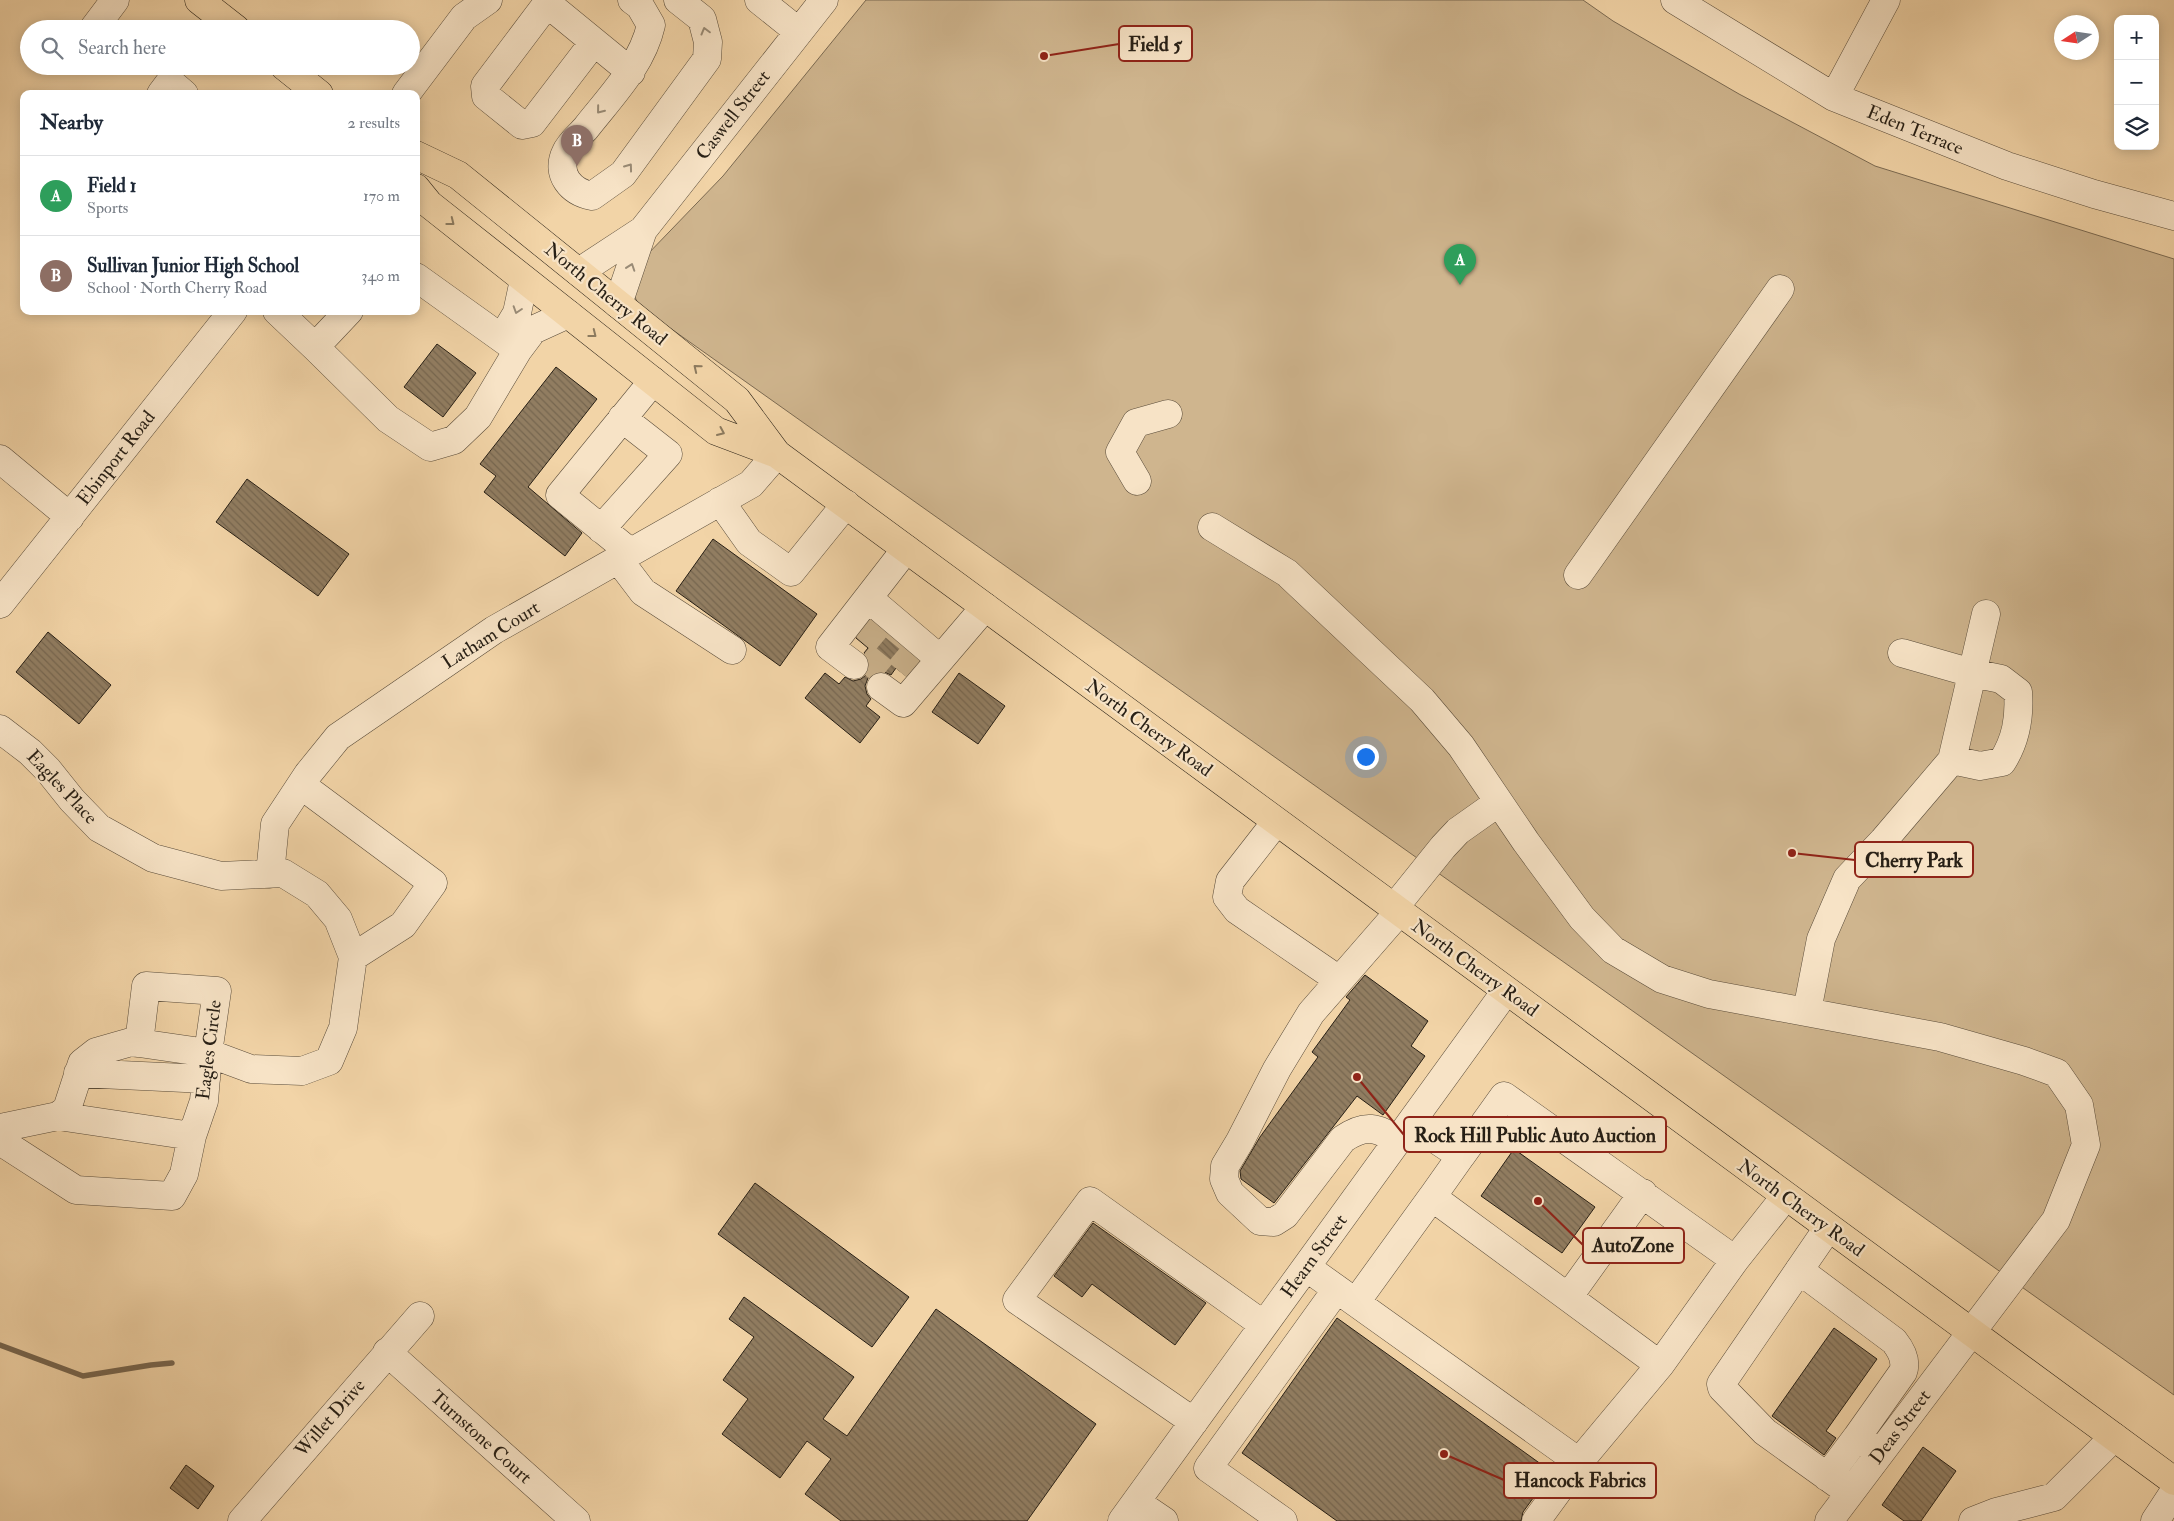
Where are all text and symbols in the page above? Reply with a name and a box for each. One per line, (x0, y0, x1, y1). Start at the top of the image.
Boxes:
north arrow (2054, 15, 2099, 60)
map controls (2114, 15, 2159, 150)
button: + (2114, 15, 2159, 60)
search box (20, 20, 420, 75)
one-way arrow (700, 26, 711, 35)
callout: Field 5 (1119, 26, 1192, 61)
text: Field 5 (1128, 32, 1183, 57)
icon: search (38, 34, 66, 62)
text: Search here (78, 36, 166, 60)
button: − (2114, 60, 2159, 105)
street label: Caswell Street (691, 65, 775, 165)
street label: Eden Terrace (1863, 100, 1967, 160)
one-way arrow (598, 104, 606, 113)
button: layers (2114, 105, 2159, 150)
text: Nearby (40, 109, 103, 136)
text: 2 results (347, 113, 400, 133)
pin: B (561, 125, 593, 166)
one-way arrow (623, 164, 631, 173)
text: Field 1 (87, 174, 137, 198)
text: A (51, 186, 61, 206)
text: 170 m (363, 186, 400, 206)
text: Sports (87, 198, 128, 218)
one-way arrow (445, 216, 454, 224)
street label: North Cherry Road (540, 237, 673, 351)
pin: A (1444, 244, 1476, 285)
text: Sullivan Junior High School (87, 254, 299, 278)
one-way arrow (625, 263, 635, 271)
text: B (51, 266, 61, 286)
text: 340 m (361, 266, 400, 286)
text: School · North Cherry Road (87, 278, 267, 298)
one-way arrow (512, 305, 522, 314)
one-way arrow (587, 328, 596, 337)
one-way arrow (694, 365, 703, 373)
street label: Ebinport Road (72, 405, 162, 511)
one-way arrow (716, 426, 725, 437)
street label: Latham Court (438, 596, 544, 674)
street label: North Cherry Road (1081, 674, 1218, 782)
your location (1353, 744, 1379, 770)
street label: Eagles Place (21, 745, 103, 829)
callout: Cherry Park (1855, 842, 1973, 877)
text: Cherry Park (1865, 848, 1963, 874)
street label: North Cherry Road (1407, 914, 1544, 1022)
street label: Eagles Circle (191, 999, 227, 1101)
callout: Rock Hill Public Auto Auction (1404, 1117, 1666, 1152)
text: Rock Hill Public Auto Auction (1414, 1123, 1657, 1148)
street label: North Cherry Road (1733, 1154, 1870, 1262)
street label: Hearn Street (1276, 1209, 1352, 1303)
callout: AutoZone (1583, 1228, 1684, 1263)
text: AutoZone (1591, 1233, 1675, 1258)
street label: Willet Drive (289, 1374, 370, 1463)
street label: Turnstone Court (425, 1385, 537, 1489)
street label: Deas Street (1864, 1385, 1936, 1469)
callout: Hancock Fabrics (1504, 1463, 1656, 1498)
text: Hancock Fabrics (1514, 1468, 1646, 1493)

